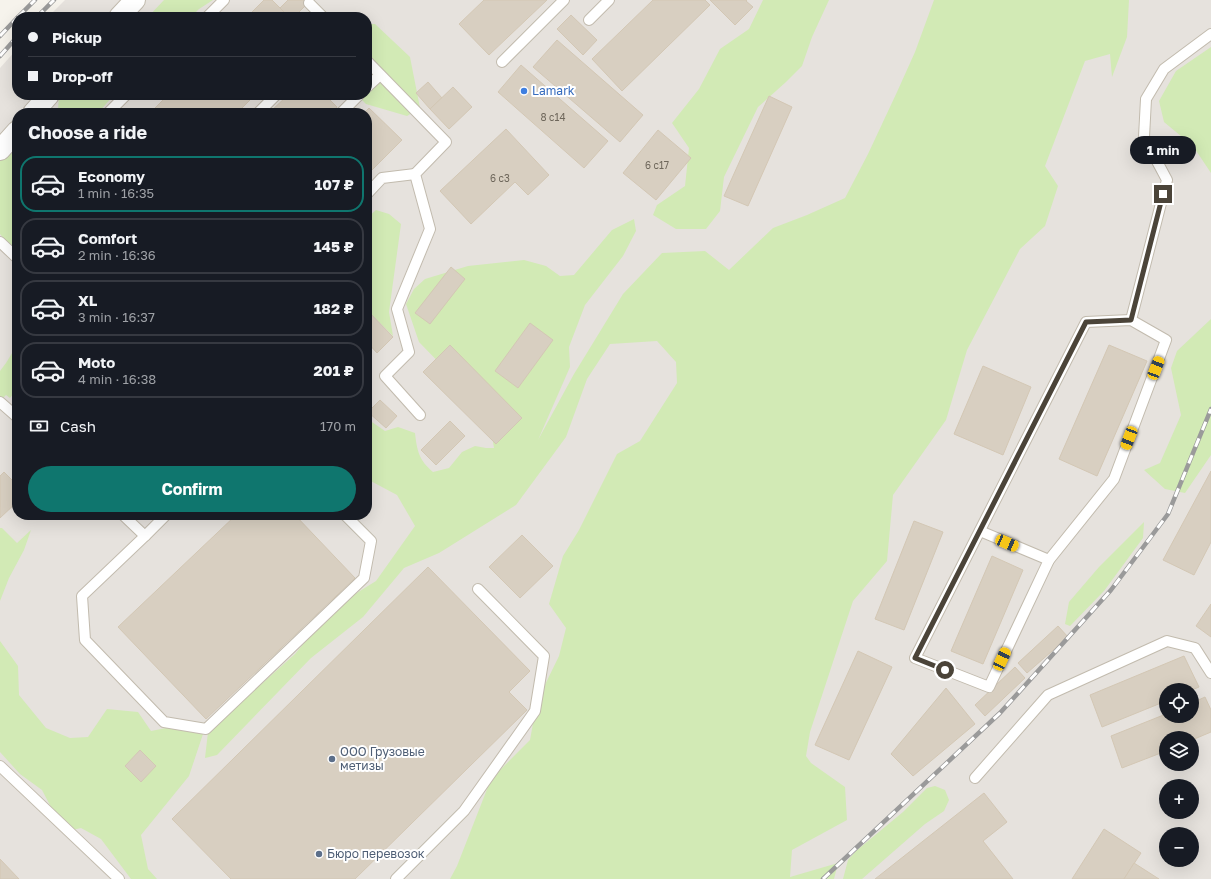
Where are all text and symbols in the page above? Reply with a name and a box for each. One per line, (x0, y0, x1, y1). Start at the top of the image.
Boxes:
text: Pickup (52, 28, 102, 46)
text: Drop-off (52, 67, 112, 85)
place label: Lamark (532, 83, 575, 98)
marker: Lamark (519, 86, 529, 96)
house number: 8 с14 (541, 111, 566, 123)
text: Choose a ride (28, 121, 147, 143)
callout: 1 min (1130, 136, 1196, 164)
text: 1 min (1147, 142, 1179, 158)
house number: 6 с17 (645, 159, 669, 171)
icon: car (30, 166, 66, 202)
text: Economy (78, 167, 145, 185)
house number: 6 с3 (490, 172, 510, 184)
text: 107 ₽ (314, 175, 354, 193)
text: 1 min · 16:35 (78, 185, 154, 201)
route end (1154, 185, 1172, 203)
icon: car (30, 228, 66, 264)
text: Comfort (78, 229, 137, 247)
text: 145 ₽ (314, 237, 354, 255)
text: 2 min · 16:36 (78, 247, 156, 263)
icon: car (30, 290, 66, 326)
text: XL (78, 291, 97, 309)
text: 182 ₽ (314, 299, 354, 317)
text: 3 min · 16:37 (78, 309, 155, 325)
icon: car (30, 352, 66, 388)
text: Moto (78, 353, 115, 371)
car (1146, 355, 1166, 381)
text: 201 ₽ (313, 361, 354, 379)
text: 4 min · 16:38 (78, 371, 156, 387)
icon: cash (28, 415, 50, 437)
text: Cash (60, 417, 96, 435)
text: 170 m (320, 418, 356, 434)
car (1119, 425, 1139, 451)
button: Confirm (28, 466, 356, 512)
car (994, 533, 1020, 553)
car (991, 646, 1013, 672)
route start (936, 661, 954, 679)
map controls (1159, 683, 1199, 867)
button: locate (1159, 683, 1199, 723)
button: layers (1159, 731, 1199, 771)
place label: ООО Грузовые метизы (340, 744, 425, 773)
marker: ООО Грузовые метизы (327, 754, 337, 764)
button: + (1159, 779, 1199, 819)
button: − (1159, 827, 1199, 867)
place label: Бюро перевозок (327, 846, 425, 861)
marker: Бюро перевозок (314, 849, 324, 859)

